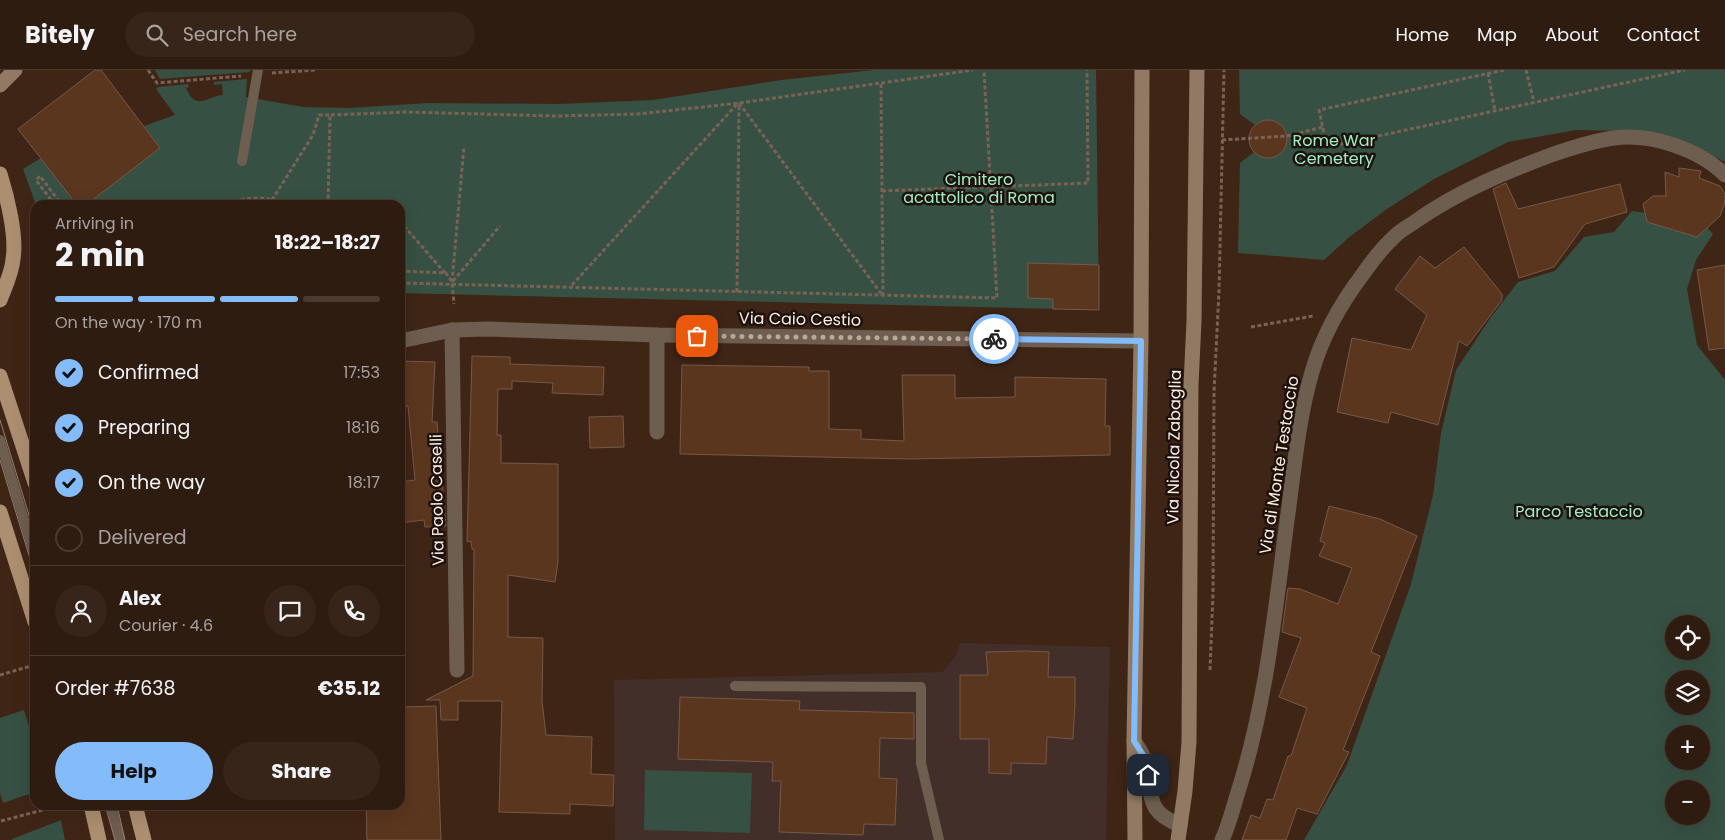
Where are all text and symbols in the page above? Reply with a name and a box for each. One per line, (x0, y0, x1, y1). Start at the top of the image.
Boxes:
search box (125, 12, 475, 57)
text: Bitely (25, 18, 95, 51)
icon: search (143, 21, 171, 49)
text: Search here (183, 21, 297, 48)
text: Home (1395, 22, 1449, 47)
text: Map (1477, 22, 1517, 47)
text: About (1545, 22, 1599, 47)
text: Contact (1627, 22, 1700, 47)
park label: Rome War Cemetery (1292, 129, 1376, 170)
park label: Cimitero acattolico di Roma (903, 168, 1055, 209)
text: Arriving in (55, 212, 134, 235)
text: 18:22–18:27 (274, 229, 380, 256)
text: 2 min (55, 232, 145, 277)
street label: Via Caio Cestio (739, 306, 861, 332)
text: On the way · 170 m (55, 311, 202, 334)
courier (969, 314, 1019, 364)
pin (676, 315, 718, 357)
icon: bag (683, 322, 711, 350)
icon: bike (980, 325, 1008, 353)
icon: check (55, 359, 83, 387)
text: Confirmed (98, 359, 199, 386)
text: 17:53 (343, 361, 380, 384)
street label: Via Nicola Zabaglia (1161, 370, 1187, 524)
street label: Via di Monte Testaccio (1254, 374, 1304, 556)
icon: check (55, 414, 83, 442)
text: Preparing (98, 414, 190, 441)
text: 18:16 (346, 416, 380, 439)
street label: Via Paolo Caselli (424, 434, 450, 566)
icon: check (55, 469, 83, 497)
text: On the way (98, 469, 205, 496)
text: 18:17 (348, 471, 380, 494)
park label: Parco Testaccio (1515, 500, 1643, 523)
text: Delivered (98, 524, 187, 551)
button: person (55, 585, 107, 637)
text: Alex (119, 585, 161, 612)
button: chat (264, 585, 316, 637)
button: phone (328, 585, 380, 637)
text: Courier · 4.6 (119, 614, 213, 637)
map controls (1665, 615, 1710, 825)
button: locate (1665, 615, 1710, 660)
button: layers (1665, 670, 1710, 715)
text: Order #7638 (55, 675, 175, 702)
text: €35.12 (318, 675, 380, 702)
button: + (1665, 725, 1710, 770)
button: Help (55, 742, 213, 800)
button: Share (223, 742, 380, 800)
pin (1127, 754, 1169, 796)
icon: home (1134, 761, 1162, 789)
button: − (1665, 780, 1710, 825)

